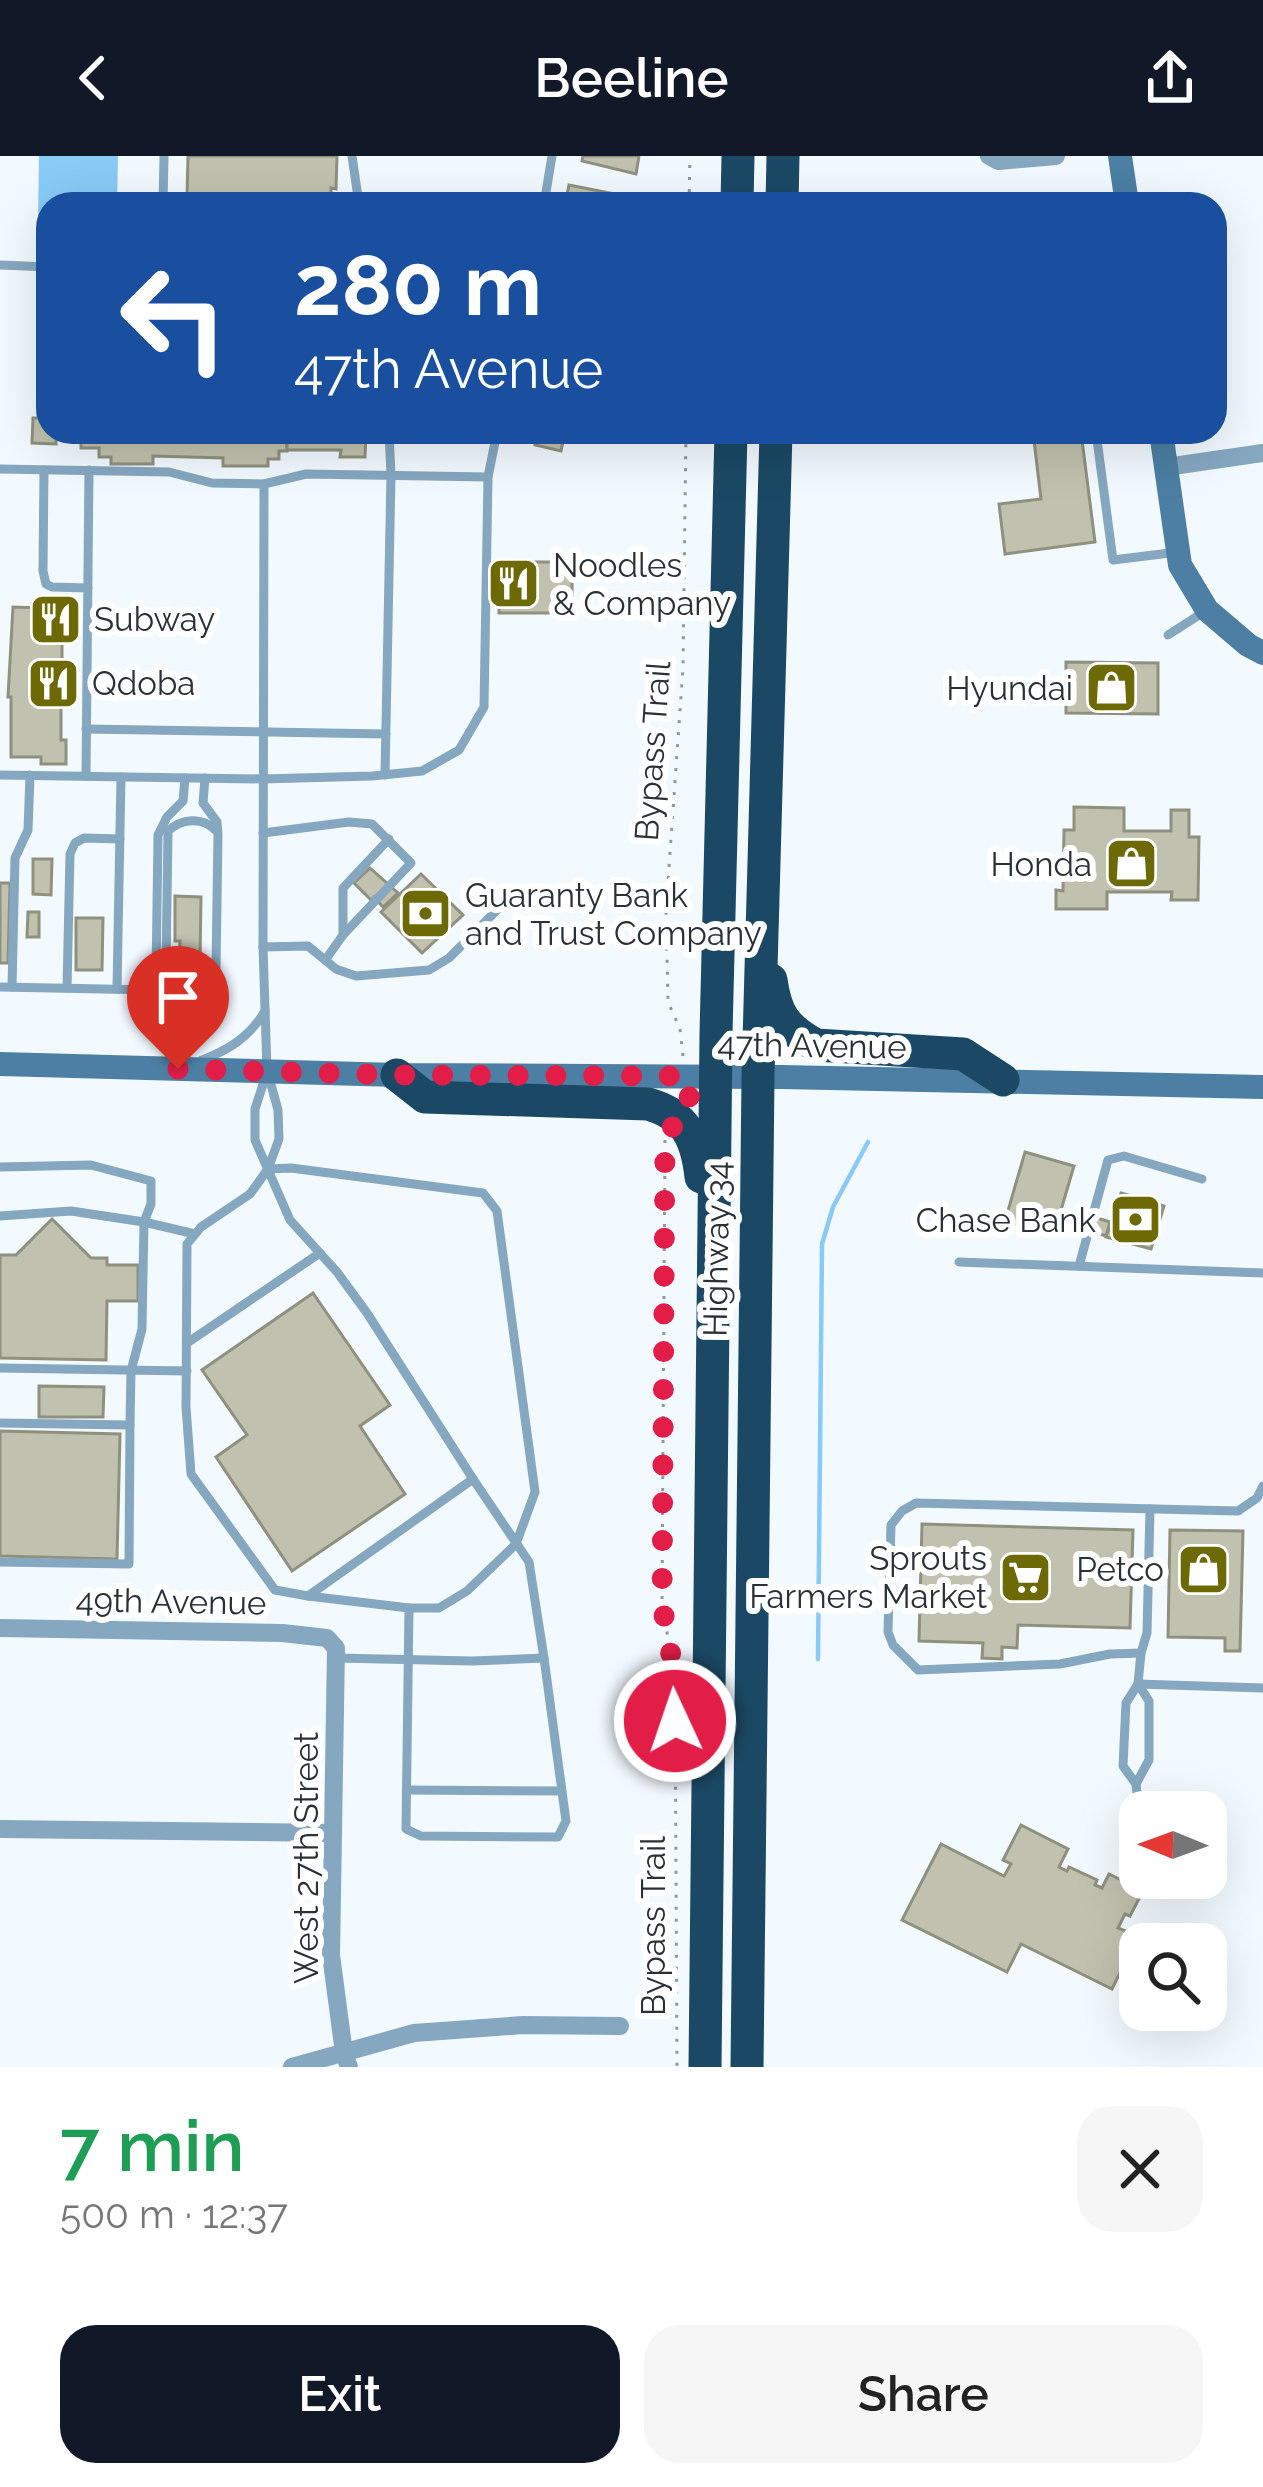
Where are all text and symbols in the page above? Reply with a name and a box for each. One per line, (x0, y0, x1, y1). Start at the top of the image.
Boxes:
icon: back (60, 45, 126, 111)
icon: share (1137, 45, 1203, 111)
text: Beeline (534, 46, 729, 110)
text: 280 m (294, 236, 542, 335)
icon: left (96, 240, 252, 396)
text: 47th Avenue (294, 337, 603, 401)
place label: Noodles & Company (553, 546, 731, 623)
restaurant icon: Noodles & Company (486, 556, 542, 612)
restaurant icon: Subway (27, 591, 83, 647)
place label: Subway (94, 600, 215, 639)
restaurant icon: Qdoba (25, 655, 81, 711)
street label: Bypass Trail (627, 659, 678, 842)
shop icon: Hyundai (1084, 660, 1140, 716)
place label: Qdoba (92, 664, 195, 703)
place label: Hyundai (946, 669, 1073, 708)
shop icon: Honda (1103, 836, 1159, 892)
place label: Honda (991, 845, 1092, 884)
place label: Guaranty Bank and Trust Company (465, 876, 762, 953)
bank icon: Guaranty Bank and Trust Company (398, 886, 454, 942)
pin (127, 946, 229, 1069)
icon: arrive (145, 964, 211, 1030)
street label: 47th Avenue (717, 1024, 907, 1067)
street label: Highway 34 (695, 1161, 738, 1337)
bank icon: Chase Bank (1107, 1192, 1163, 1248)
place label: Chase Bank (916, 1201, 1097, 1240)
place label: Sprouts Farmers Market (749, 1539, 987, 1616)
shop icon: Petco (1175, 1541, 1231, 1597)
supermarket icon: Sprouts Farmers Market (998, 1549, 1054, 1605)
place label: Petco (1076, 1550, 1164, 1589)
street label: 49th Avenue (75, 1580, 267, 1623)
position arrow (612, 1658, 738, 1784)
street label: West 27th Street (287, 1732, 326, 1984)
north arrow (1119, 1791, 1227, 1899)
map controls (1119, 1791, 1227, 2031)
street label: Bypass Trail (634, 1835, 673, 2016)
button: search (1119, 1923, 1227, 2031)
text: 7 min (60, 2103, 244, 2188)
button: close (1077, 2106, 1203, 2232)
text: 500 m · 12:37 (60, 2191, 288, 2237)
button: Exit (60, 2325, 620, 2463)
button: Share (644, 2325, 1203, 2463)

